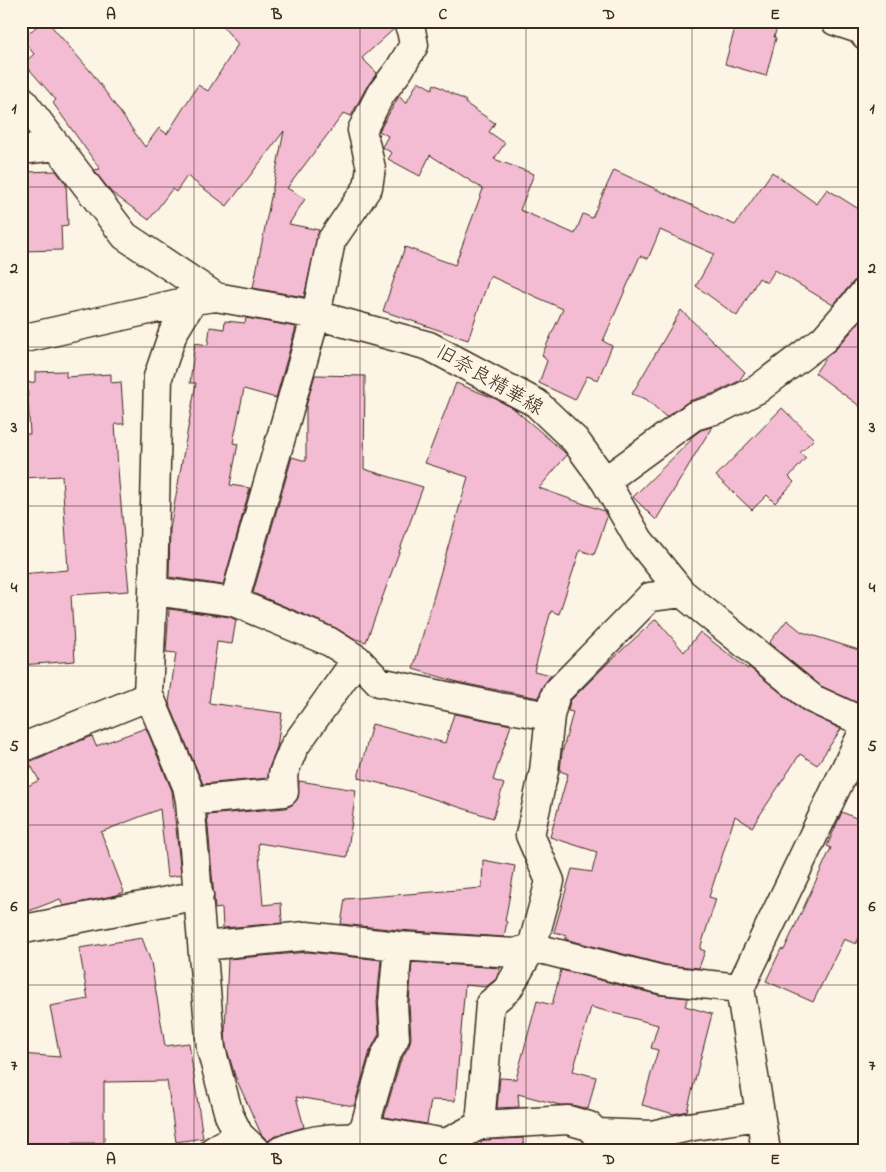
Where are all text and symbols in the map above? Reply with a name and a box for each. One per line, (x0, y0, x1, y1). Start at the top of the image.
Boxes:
text: A (106, 3, 116, 27)
text: B (271, 3, 283, 27)
text: C (439, 3, 448, 27)
text: D (602, 3, 615, 27)
text: E (770, 3, 780, 27)
text: 1 (11, 97, 17, 121)
text: 1 (869, 97, 875, 121)
text: 2 (9, 257, 18, 281)
text: 2 (867, 257, 876, 281)
street label: 旧奈良精華線 (430, 338, 548, 424)
text: 3 (10, 416, 18, 440)
text: 3 (868, 416, 876, 440)
text: 4 (10, 576, 18, 600)
text: 4 (868, 576, 876, 600)
text: 5 (9, 735, 19, 759)
text: 5 (867, 735, 877, 759)
text: 6 (9, 895, 18, 919)
text: 6 (867, 895, 876, 919)
text: 7 (11, 1054, 18, 1078)
text: 7 (869, 1054, 876, 1078)
text: A (106, 1148, 116, 1172)
text: B (271, 1148, 283, 1172)
text: C (439, 1148, 448, 1172)
text: D (602, 1148, 615, 1172)
text: E (770, 1148, 780, 1172)

